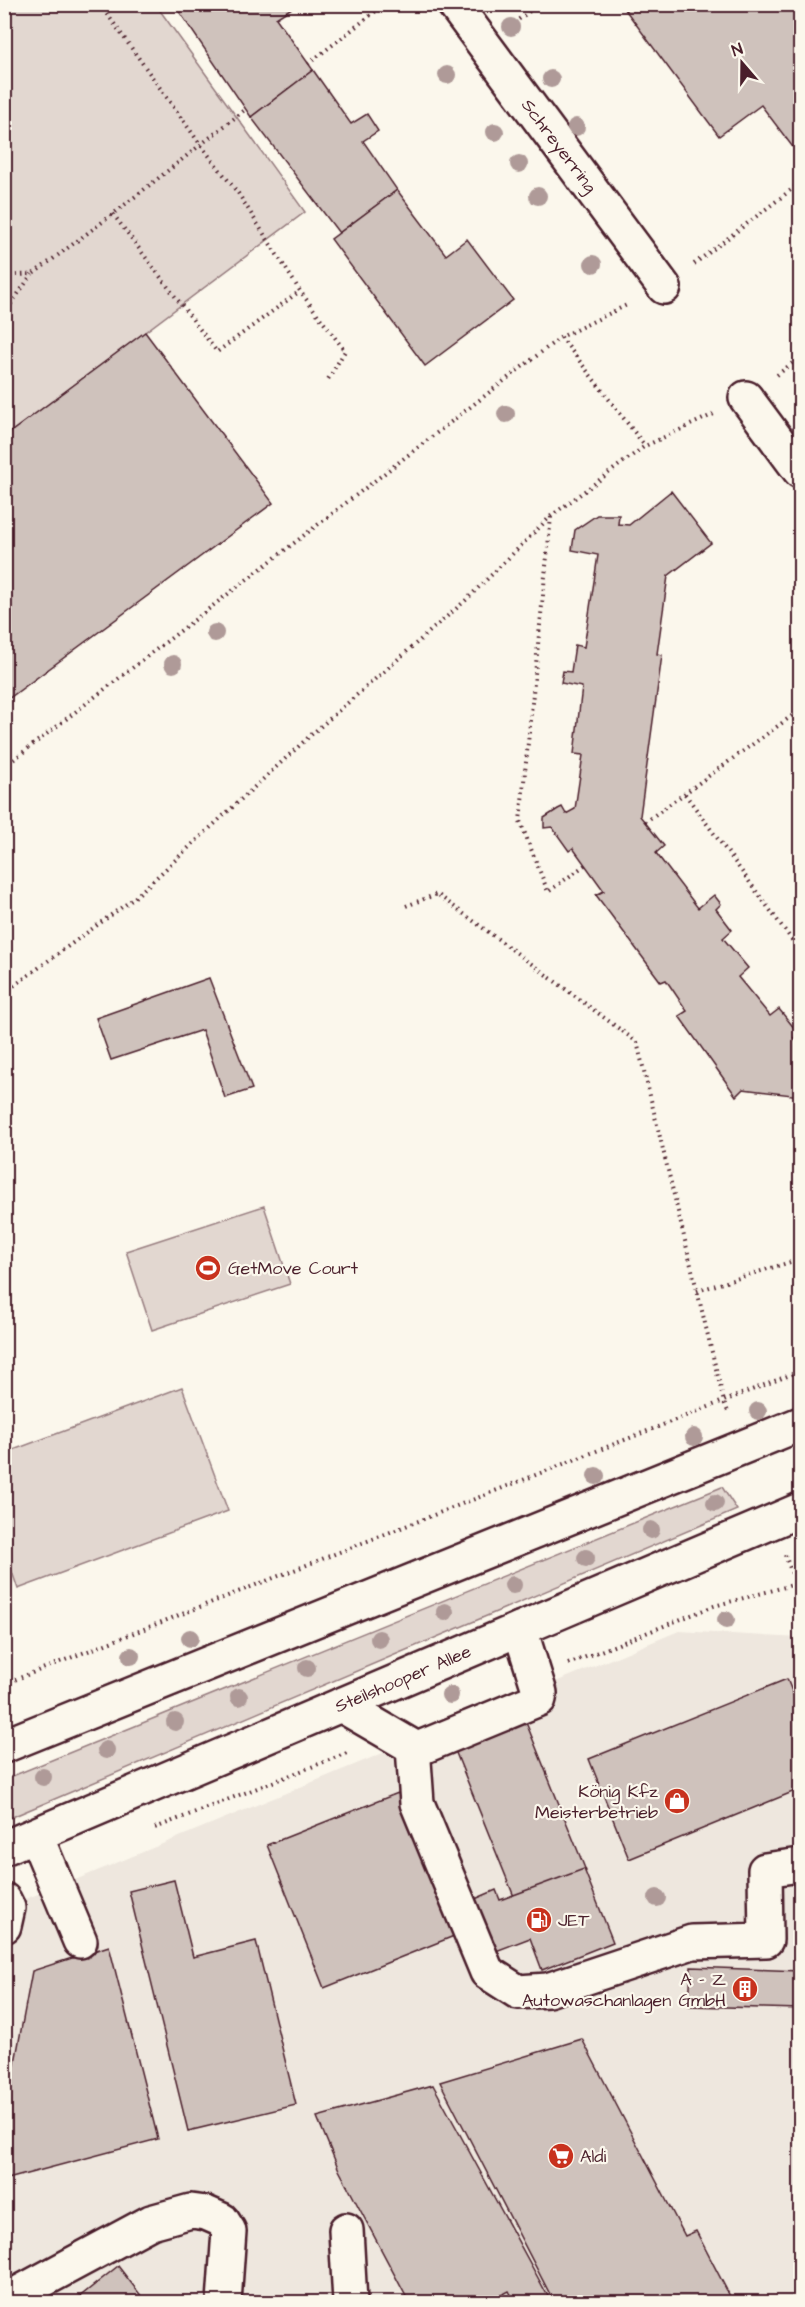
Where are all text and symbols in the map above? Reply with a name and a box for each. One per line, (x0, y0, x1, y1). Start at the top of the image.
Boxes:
north arrow (712, 33, 772, 93)
text: N (729, 38, 746, 62)
street label: Schreyerring (515, 94, 603, 199)
sports icon: GetMove Court (193, 1253, 223, 1283)
place label: GetMove Court (228, 1256, 359, 1281)
street label: Steilshooper Allee (331, 1639, 475, 1719)
place label: König Kfz Meisterbetrieb (535, 1779, 658, 1825)
shop icon: König Kfz Meisterbetrieb (662, 1786, 692, 1816)
fuel station icon: JET (524, 1905, 554, 1935)
place label: JET (558, 1908, 590, 1933)
place label: A - Z Autowaschanlagen GmbH (522, 1967, 726, 2014)
building icon: A - Z Autowaschanlagen GmbH (730, 1974, 760, 2004)
supermarket icon: Aldi (546, 2141, 576, 2171)
place label: Aldi (580, 2144, 607, 2169)

